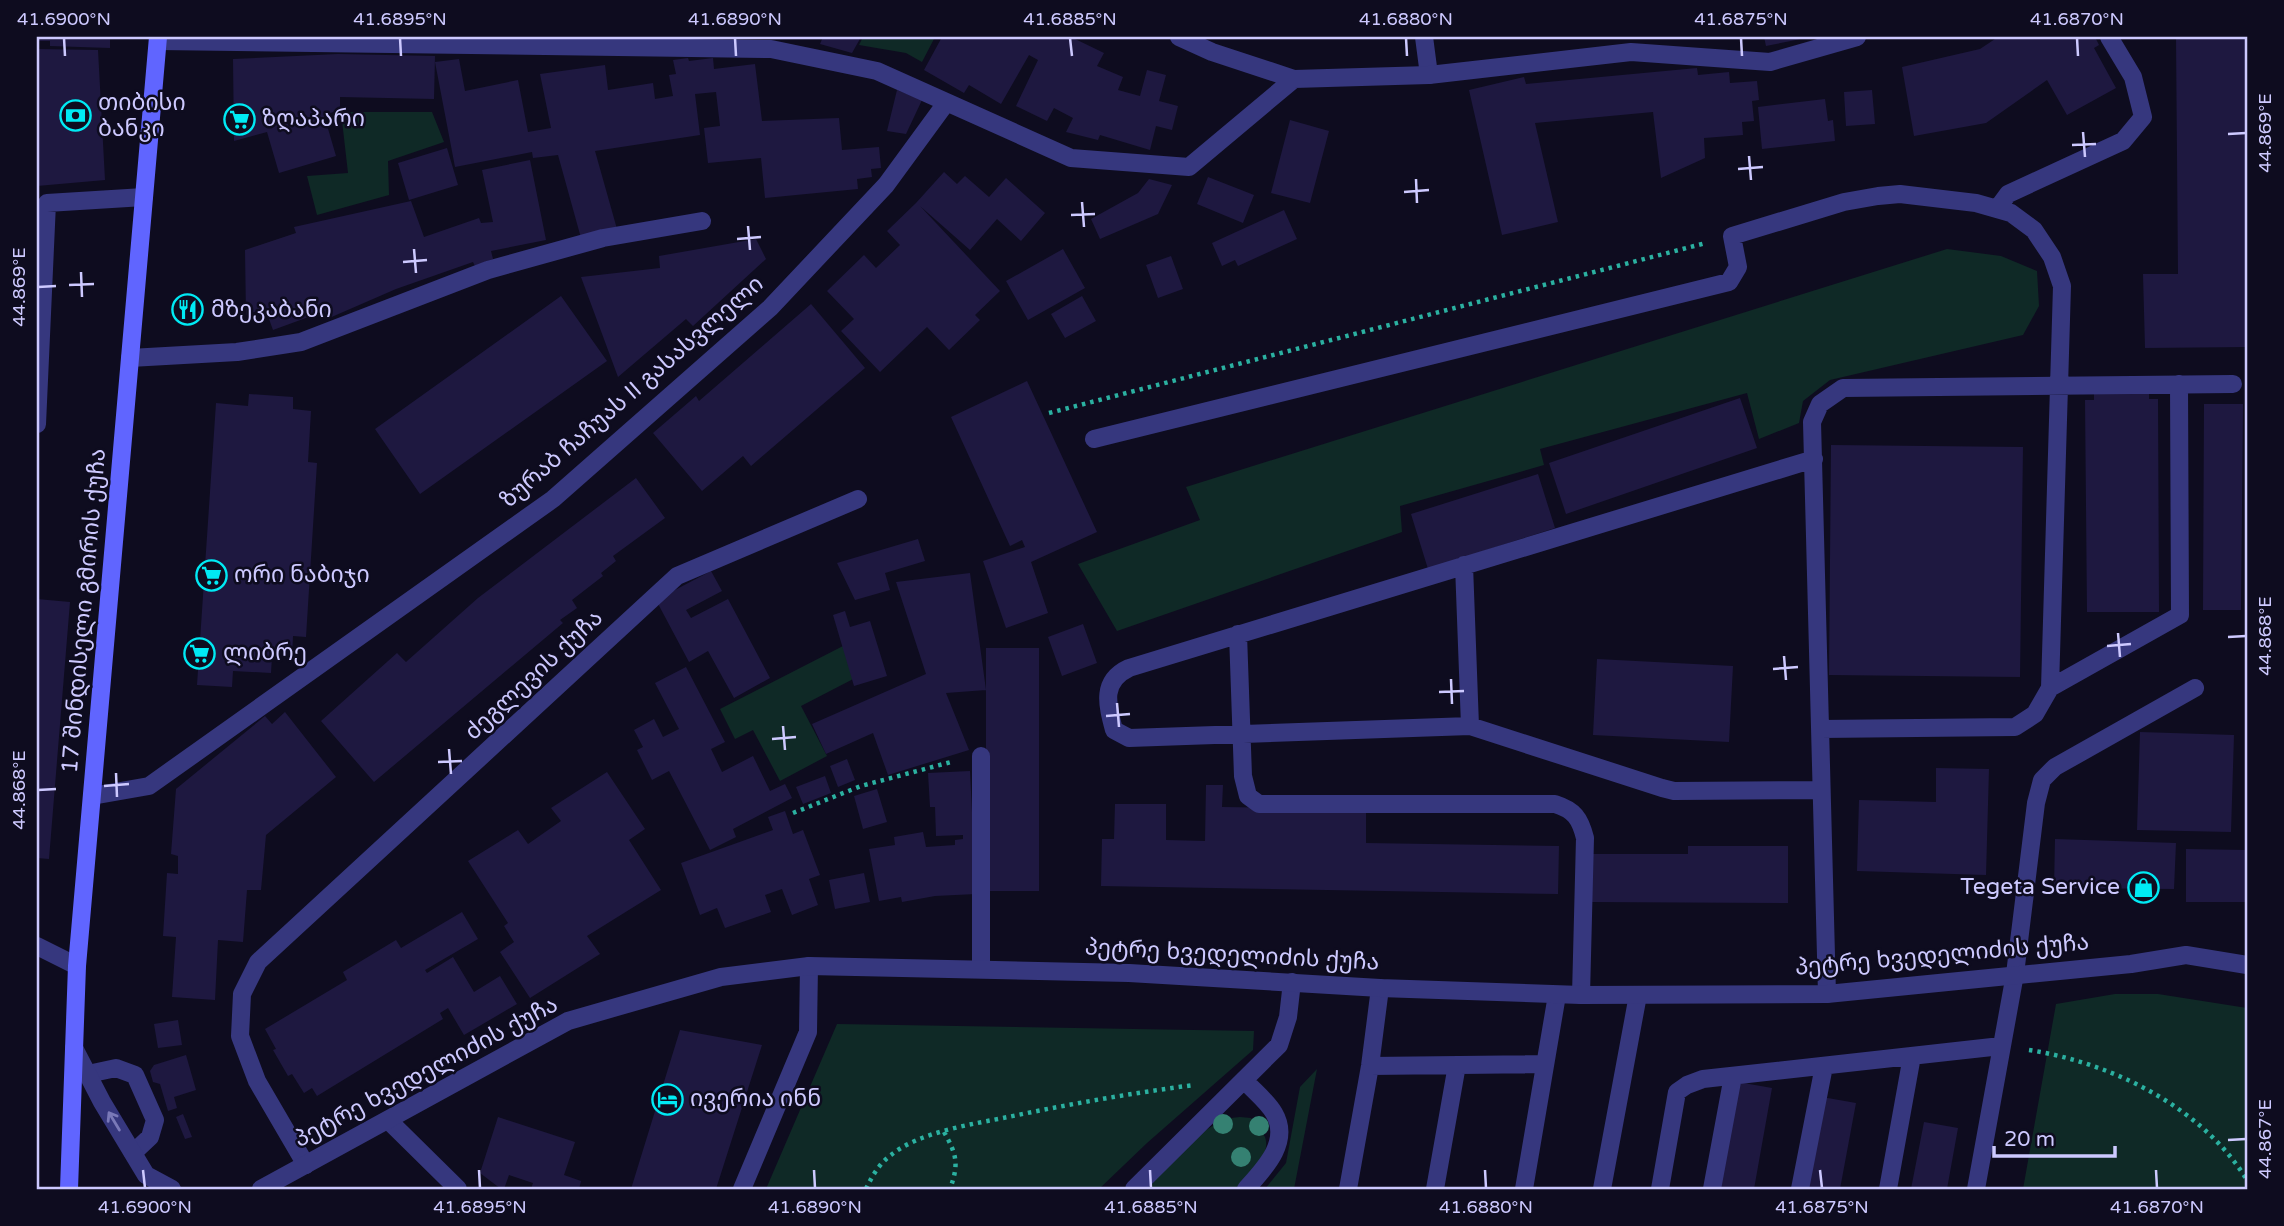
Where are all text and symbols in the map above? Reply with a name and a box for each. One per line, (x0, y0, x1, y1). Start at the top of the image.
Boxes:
text: 41.6900°N (17, 8, 111, 30)
text: 41.6895°N (353, 8, 447, 30)
text: 41.6890°N (688, 8, 782, 30)
text: 41.6885°N (1023, 8, 1117, 30)
text: 41.6880°N (1359, 8, 1453, 30)
text: 41.6875°N (1694, 8, 1788, 30)
text: 41.6870°N (2030, 8, 2124, 30)
place label: თიბისი ბანკი (98, 89, 186, 143)
text: 44.869°E (2254, 93, 2276, 173)
bank icon: თიბისი ბანკი (58, 99, 92, 133)
supermarket icon: ზღაპარი (222, 102, 256, 136)
place label: ზღაპარი (262, 105, 365, 133)
text: 44.869°E (8, 247, 30, 327)
street label: ზურაბ ჩაჩუას II გასასვლელი (495, 270, 769, 514)
restaurant icon: მზეკაბანი (171, 293, 205, 327)
place label: მზეკაბანი (211, 296, 332, 324)
street label: 17 შინდისელი გმირის ქუჩა (56, 447, 112, 775)
supermarket icon: ორი ნაბიჯი (194, 558, 228, 592)
place label: ორი ნაბიჯი (234, 561, 370, 589)
text: 44.868°E (2254, 596, 2276, 676)
street label: ძეგლევის ქუჩა (459, 604, 609, 746)
supermarket icon: ლიბრე (183, 636, 217, 670)
place label: ლიბრე (223, 639, 307, 667)
text: 44.868°E (8, 750, 30, 830)
shop icon: Tegeta Service (2126, 870, 2160, 904)
place label: Tegeta Service (1960, 873, 2120, 901)
street label: პეტრე ხვედელიძის ქუჩა (1794, 928, 2090, 982)
street label: პეტრე ხვედელიძის ქუჩა (1084, 933, 1380, 977)
street label: პეტრე ხვედელიძის ქუჩა (289, 990, 563, 1154)
hotel icon: ივერია ინნ (650, 1082, 684, 1116)
place label: ივერია ინნ (690, 1085, 821, 1113)
text: 44.867°E (2254, 1099, 2276, 1179)
one-way arrow (106, 1112, 120, 1132)
scale bar (1994, 1114, 2114, 1158)
text: 20 m (2004, 1127, 2055, 1152)
text: 41.6900°N (98, 1196, 192, 1218)
text: 41.6895°N (433, 1196, 527, 1218)
text: 41.6890°N (768, 1196, 862, 1218)
text: 41.6885°N (1104, 1196, 1198, 1218)
text: 41.6880°N (1439, 1196, 1533, 1218)
text: 41.6875°N (1775, 1196, 1869, 1218)
text: 41.6870°N (2110, 1196, 2204, 1218)

